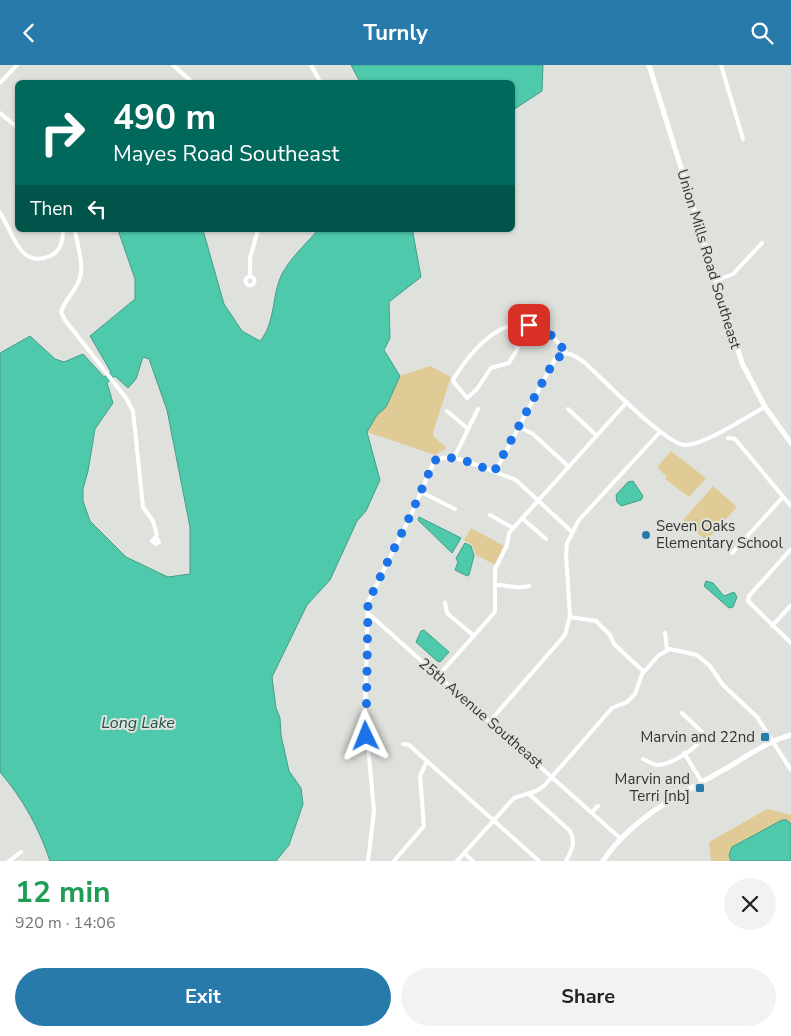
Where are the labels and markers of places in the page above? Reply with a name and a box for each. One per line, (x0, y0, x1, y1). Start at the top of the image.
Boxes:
pin (508, 304, 550, 346)
place label: Seven Oaks Elementary School (656, 516, 783, 553)
marker: Seven Oaks Elementary School (640, 529, 652, 541)
place label: Marvin and 22nd (640, 727, 755, 747)
marker: Marvin and 22nd (759, 731, 771, 743)
place label: Marvin and Terri [nb] (615, 769, 690, 806)
marker: Marvin and Terri [nb] (694, 782, 706, 794)

